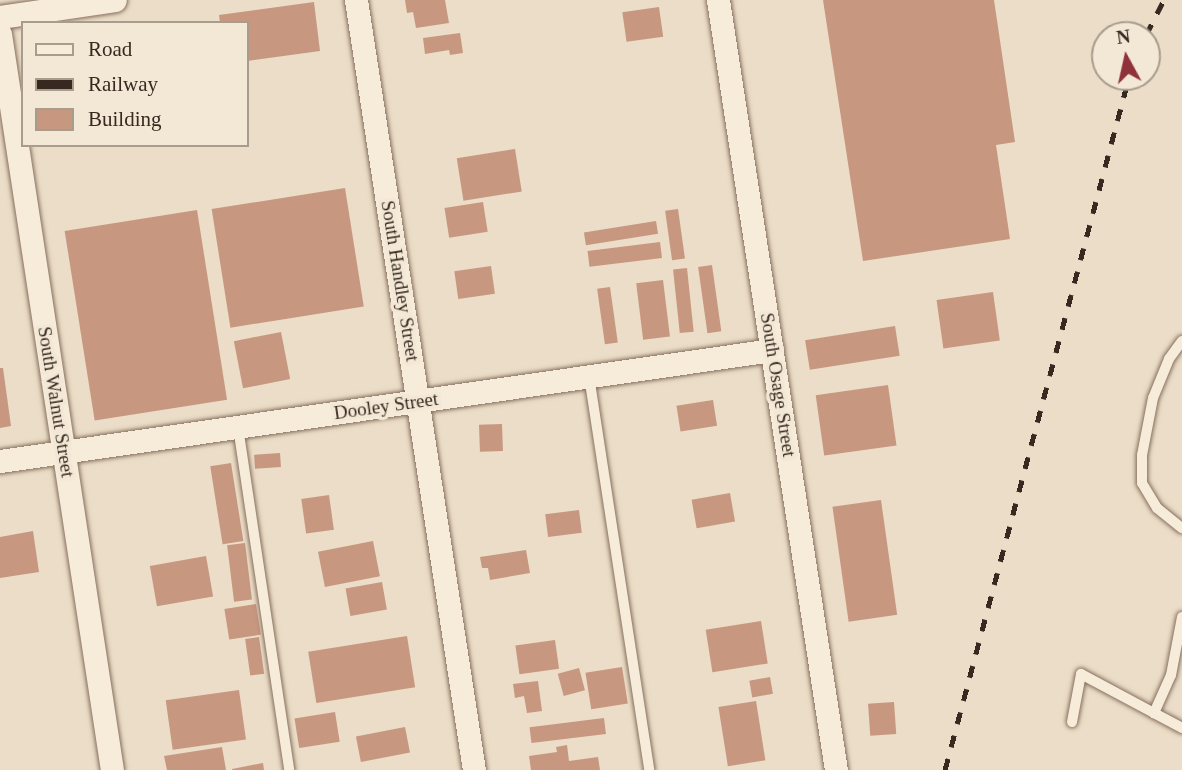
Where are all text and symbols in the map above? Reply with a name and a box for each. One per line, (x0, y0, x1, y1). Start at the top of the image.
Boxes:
legend (21, 21, 248, 147)
north arrow (1091, 21, 1161, 91)
text: N (1115, 25, 1132, 48)
text: Road (88, 37, 132, 61)
text: Railway (88, 72, 158, 96)
text: Building (88, 107, 162, 131)
street label: South Handley Street (376, 199, 424, 363)
street label: South Osage Street (755, 311, 801, 459)
street label: South Walnut Street (33, 325, 79, 479)
street label: Dooley Street (332, 387, 440, 425)

